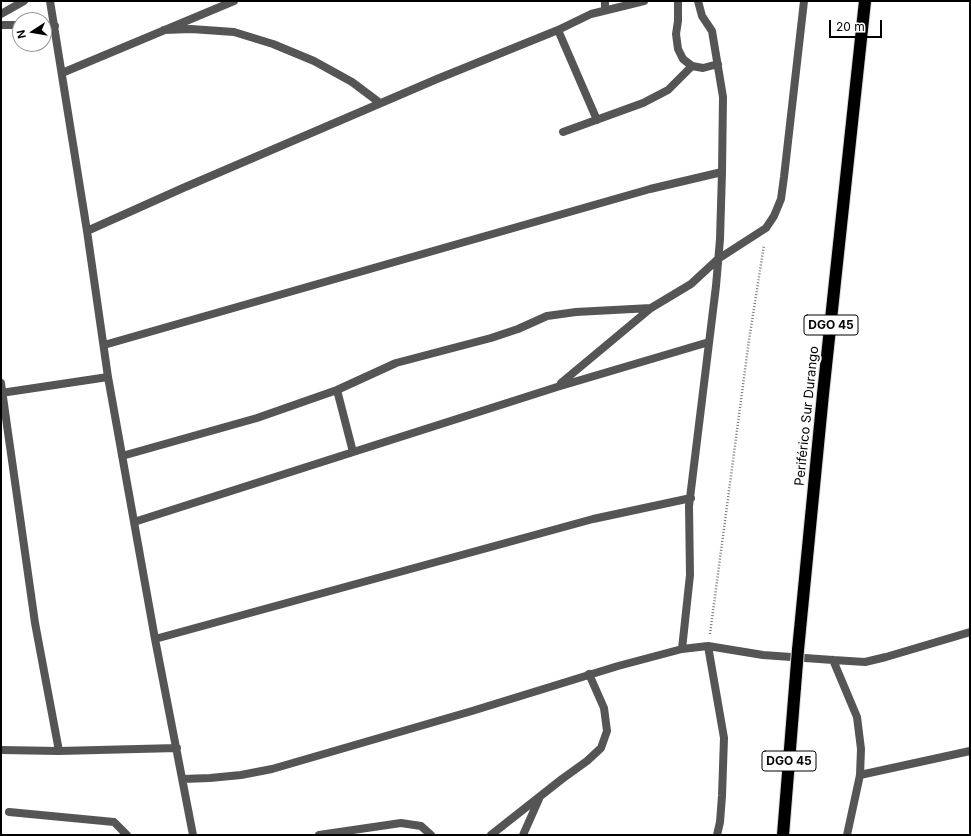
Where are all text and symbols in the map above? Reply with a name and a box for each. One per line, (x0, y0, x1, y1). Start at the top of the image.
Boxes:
north arrow (12, 12, 52, 52)
scale bar (831, 12, 884, 38)
text: 20 m (836, 19, 865, 34)
text: N (14, 29, 29, 40)
road number: DGO 45 (804, 315, 858, 335)
street label: Periférico Sur Durango (792, 345, 822, 487)
road number: DGO 45 (762, 751, 816, 771)

